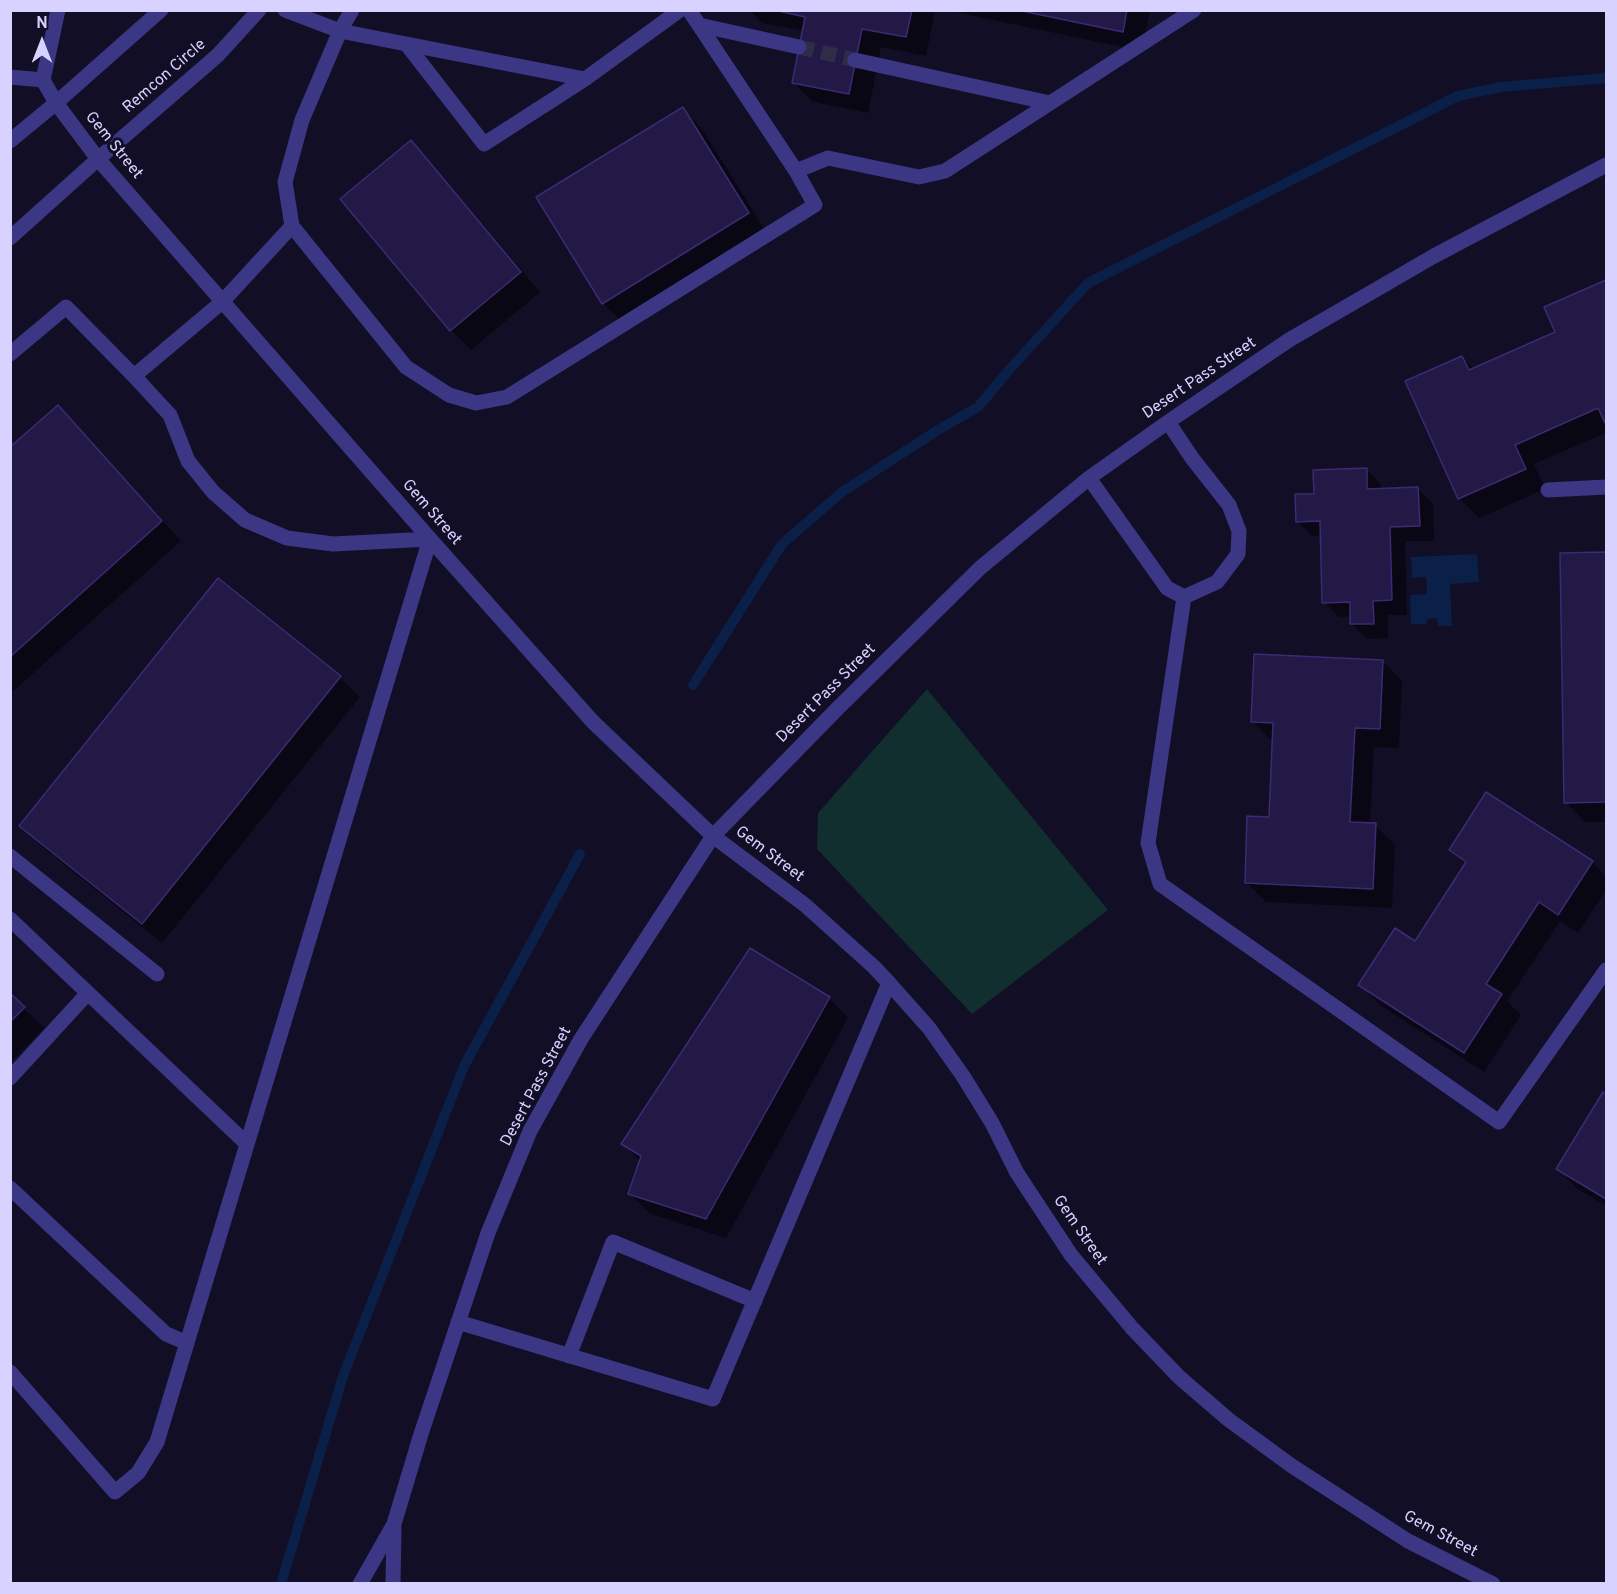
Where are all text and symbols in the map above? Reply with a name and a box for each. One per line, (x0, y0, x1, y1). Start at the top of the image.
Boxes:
north arrow (12, 12, 72, 72)
text: N (36, 14, 48, 34)
street label: Remcon Circle (120, 36, 210, 118)
street label: Gem Street (80, 108, 146, 184)
street label: Desert Pass Street (1140, 334, 1260, 424)
street label: Gem Street (397, 476, 465, 550)
street label: Desert Pass Street (773, 640, 881, 748)
street label: Gem Street (731, 823, 807, 887)
street label: Desert Pass Street (497, 1024, 577, 1150)
street label: Gem Street (1048, 1192, 1110, 1270)
street label: Gem Street (1400, 1507, 1480, 1563)

